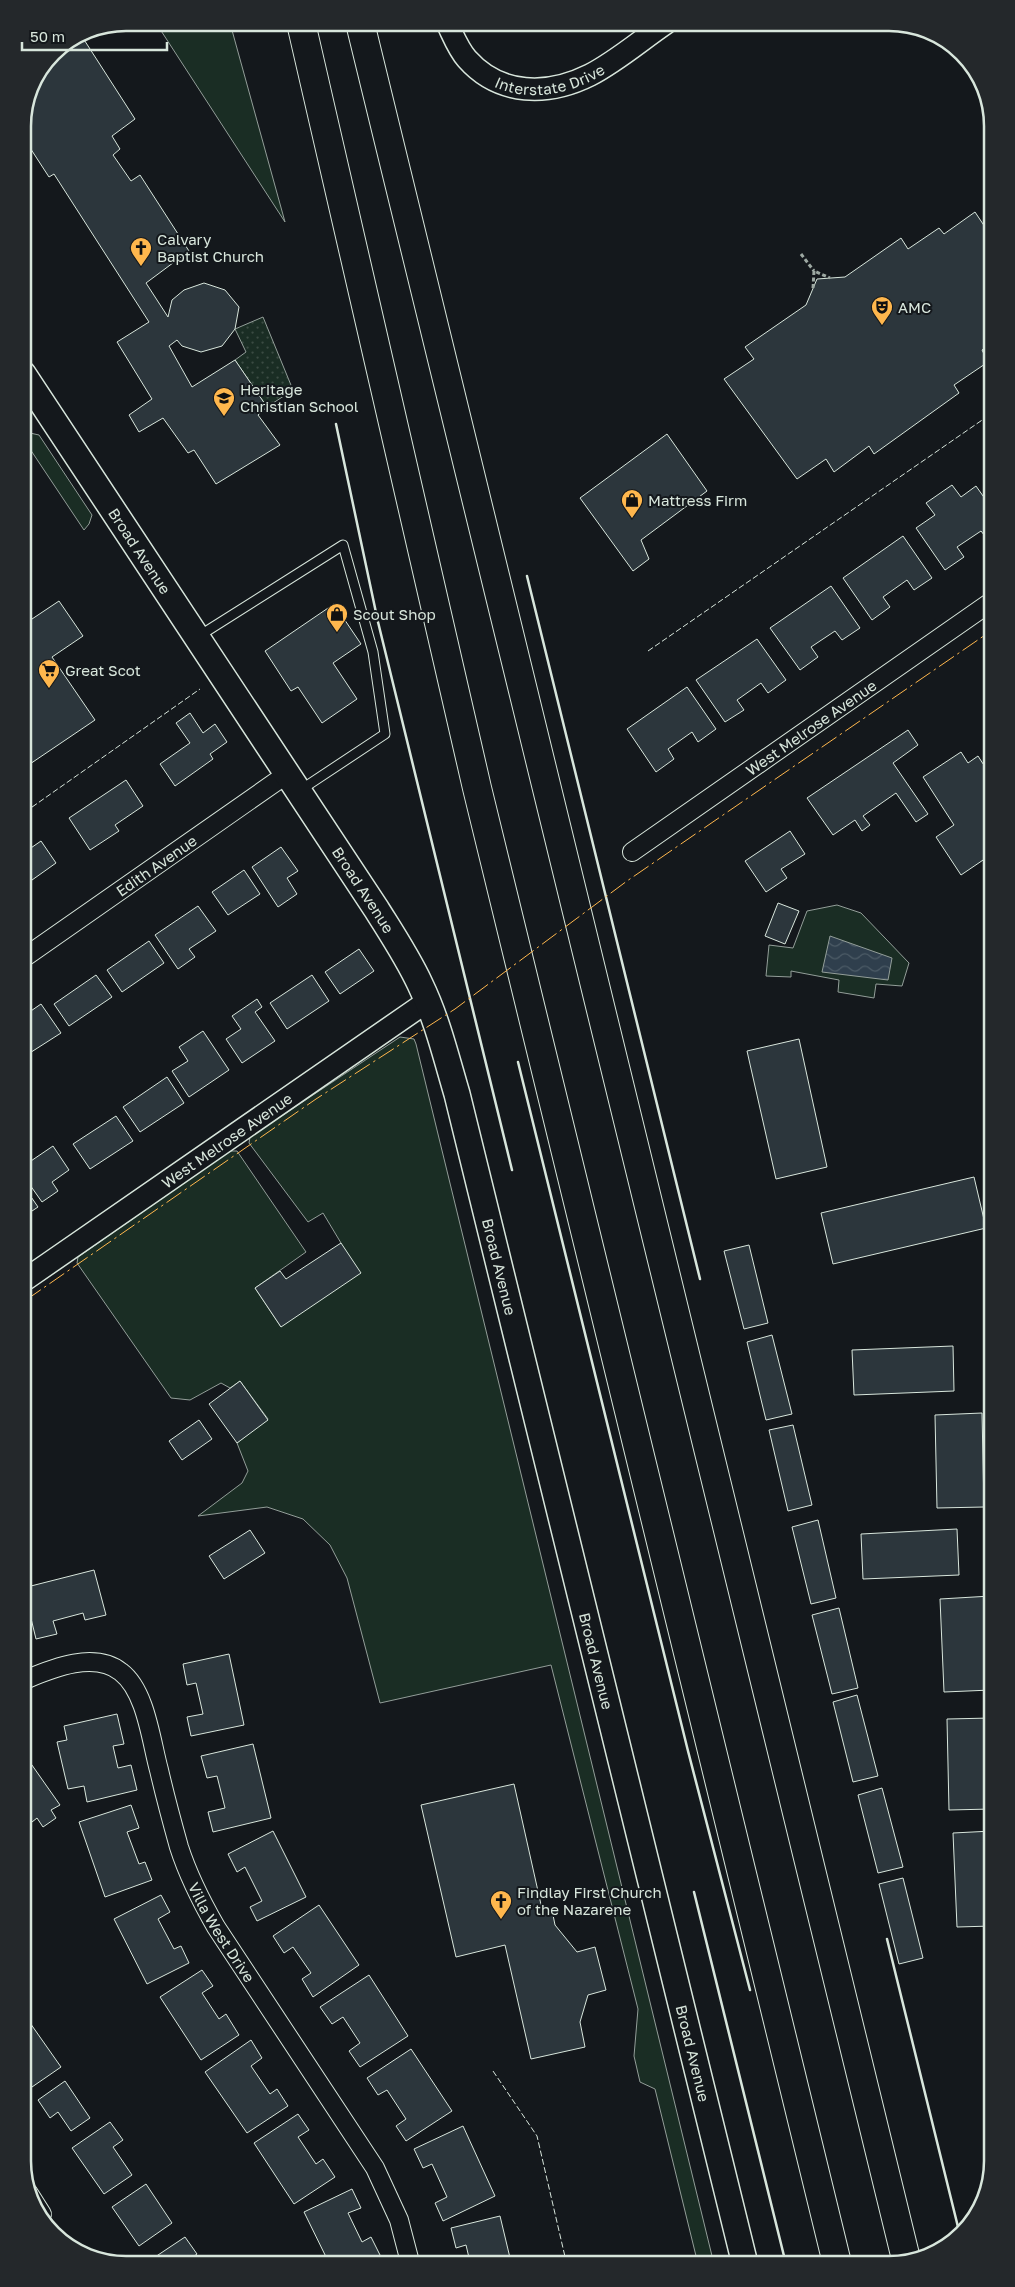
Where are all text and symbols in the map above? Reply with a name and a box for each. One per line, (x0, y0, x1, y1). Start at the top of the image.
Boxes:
scale bar (22, 20, 168, 52)
text: 50 m (30, 27, 65, 45)
street label: Interstate Drive (492, 60, 608, 98)
place label: Calvary Baptist Church (157, 230, 264, 265)
church icon: Calvary Baptist Church (129, 236, 153, 267)
theatre icon: AMC (870, 295, 894, 326)
place label: AMC (898, 298, 931, 316)
place label: Heritage Christian School (240, 380, 359, 415)
school or university icon: Heritage Christian School (212, 386, 236, 417)
shop icon: Mattress Firm (620, 488, 644, 519)
place label: Mattress Firm (648, 491, 747, 509)
street label: Broad Avenue (105, 505, 175, 598)
shop icon: Scout Shop (325, 602, 349, 633)
place label: Scout Shop (353, 605, 436, 623)
supermarket icon: Great Scot (37, 658, 61, 689)
place label: Great Scot (65, 661, 141, 679)
street label: West Melrose Avenue (742, 676, 880, 779)
street label: Edith Avenue (112, 831, 200, 900)
street label: Broad Avenue (329, 843, 398, 936)
street label: West Melrose Avenue (158, 1089, 296, 1192)
street label: Broad Avenue (479, 1216, 520, 1317)
street label: Broad Avenue (576, 1611, 617, 1712)
street label: Villa West Drive (185, 1879, 259, 1986)
place label: Findlay First Church of the Nazarene (517, 1883, 662, 1918)
church icon: Findlay First Church of the Nazarene (489, 1889, 513, 1920)
street label: Broad Avenue (672, 2003, 714, 2104)

